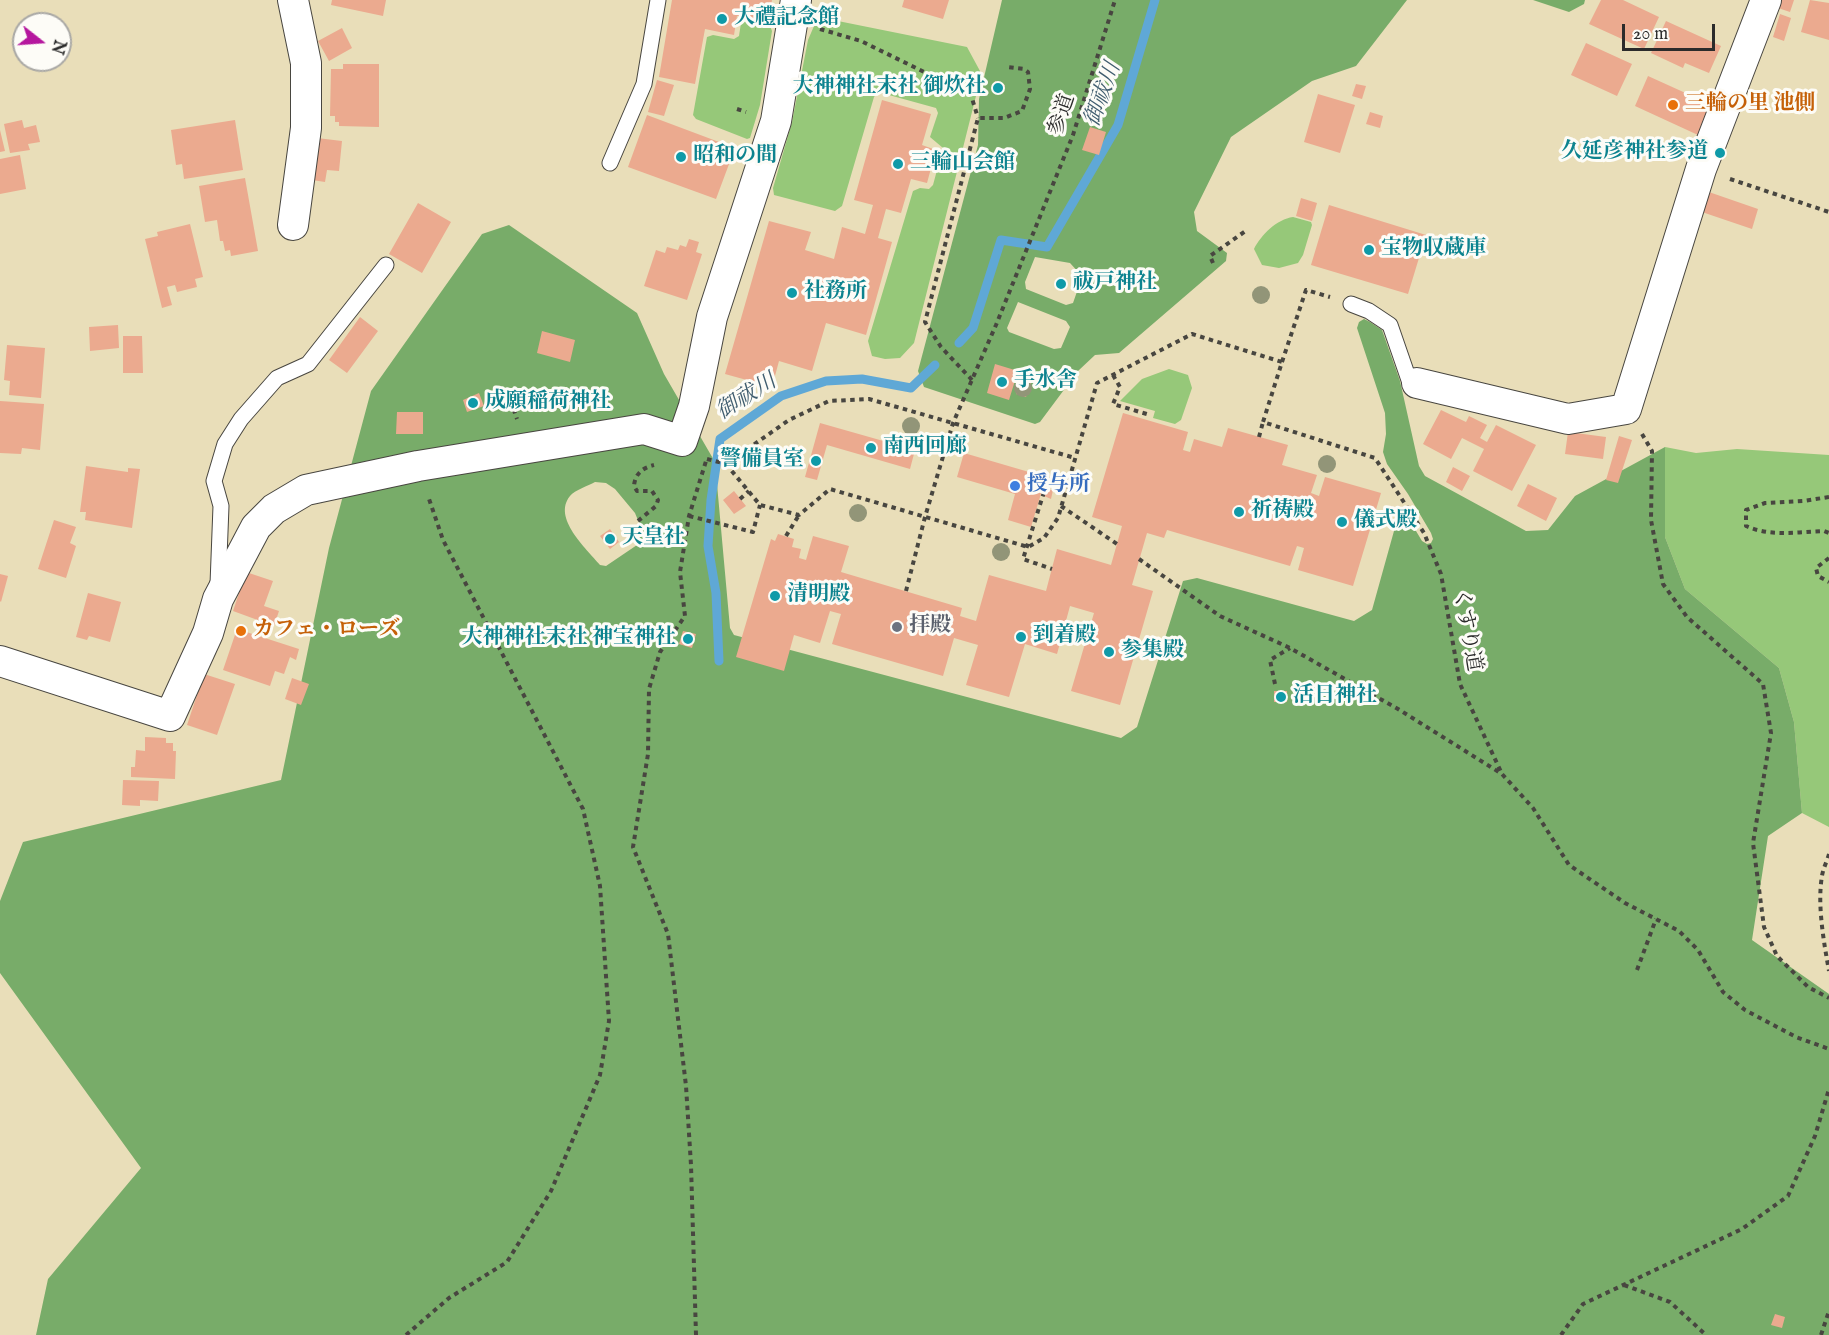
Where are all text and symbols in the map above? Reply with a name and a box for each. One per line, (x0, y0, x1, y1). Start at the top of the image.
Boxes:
place label: 大禮記念館 (734, 6, 839, 32)
north arrow (12, 12, 72, 72)
marker: 大禮記念館 (715, 12, 729, 26)
scale bar (1625, 12, 1718, 50)
text: 20 m (1633, 23, 1668, 46)
text: N (46, 37, 69, 56)
water label: 御祓川 (1080, 59, 1128, 131)
place label: 大神神社末社 御炊社 (792, 75, 986, 101)
marker: 大神神社末社 御炊社 (991, 81, 1005, 95)
street label: 参道 (1044, 91, 1082, 139)
place label: 三輪の里 池側 (1685, 92, 1816, 118)
marker: 三輪の里 池側 (1666, 98, 1680, 112)
place label: 久延彦神社参道 (1561, 140, 1708, 166)
place label: 昭和の間 (693, 144, 777, 170)
marker: 久延彦神社参道 (1713, 146, 1727, 160)
marker: 昭和の間 (674, 150, 688, 164)
place label: 三輪山会館 (910, 151, 1015, 177)
marker: 三輪山会館 (891, 157, 905, 171)
place label: 宝物収蔵庫 (1381, 237, 1486, 263)
marker: 宝物収蔵庫 (1362, 243, 1376, 257)
place label: 祓戸神社 (1073, 271, 1157, 297)
marker: 祓戸神社 (1054, 277, 1068, 291)
place label: 社務所 (804, 280, 867, 306)
marker: 社務所 (785, 286, 799, 300)
water label: 御祓川 (712, 369, 782, 427)
place label: 手水舎 (1014, 369, 1077, 395)
marker: 手水舎 (995, 375, 1009, 389)
place label: 成願稲荷神社 (485, 390, 611, 416)
marker: 成願稲荷神社 (466, 396, 480, 410)
place label: 南西回廊 (883, 435, 967, 461)
marker: 南西回廊 (864, 441, 878, 455)
place label: 警備員室 (720, 448, 804, 474)
marker: 警備員室 (809, 454, 823, 468)
place label: 授与所 (1027, 473, 1090, 499)
marker: 授与所 (1008, 479, 1022, 493)
place label: 祈祷殿 (1251, 499, 1314, 525)
marker: 祈祷殿 (1232, 505, 1246, 519)
place label: 儀式殿 (1354, 509, 1417, 535)
marker: 儀式殿 (1335, 515, 1349, 529)
place label: 天皇社 (622, 526, 685, 552)
marker: 天皇社 (603, 532, 617, 546)
place label: 清明殿 (787, 583, 850, 609)
street label: くすり道 (1446, 586, 1486, 674)
marker: 清明殿 (768, 589, 782, 603)
place label: 拝殿 (909, 614, 951, 640)
place label: カフェ・ローズ (253, 618, 400, 644)
marker: 拝殿 (890, 620, 904, 634)
marker: カフェ・ローズ (234, 624, 248, 638)
place label: 到着殿 (1033, 624, 1096, 650)
place label: 大神神社末社 神宝神社 (461, 626, 676, 652)
marker: 到着殿 (1014, 630, 1028, 644)
marker: 大神神社末社 神宝神社 (681, 632, 695, 646)
place label: 参集殿 (1121, 639, 1184, 665)
marker: 参集殿 (1102, 645, 1116, 659)
place label: 活日神社 (1293, 684, 1377, 710)
marker: 活日神社 (1274, 690, 1288, 704)

